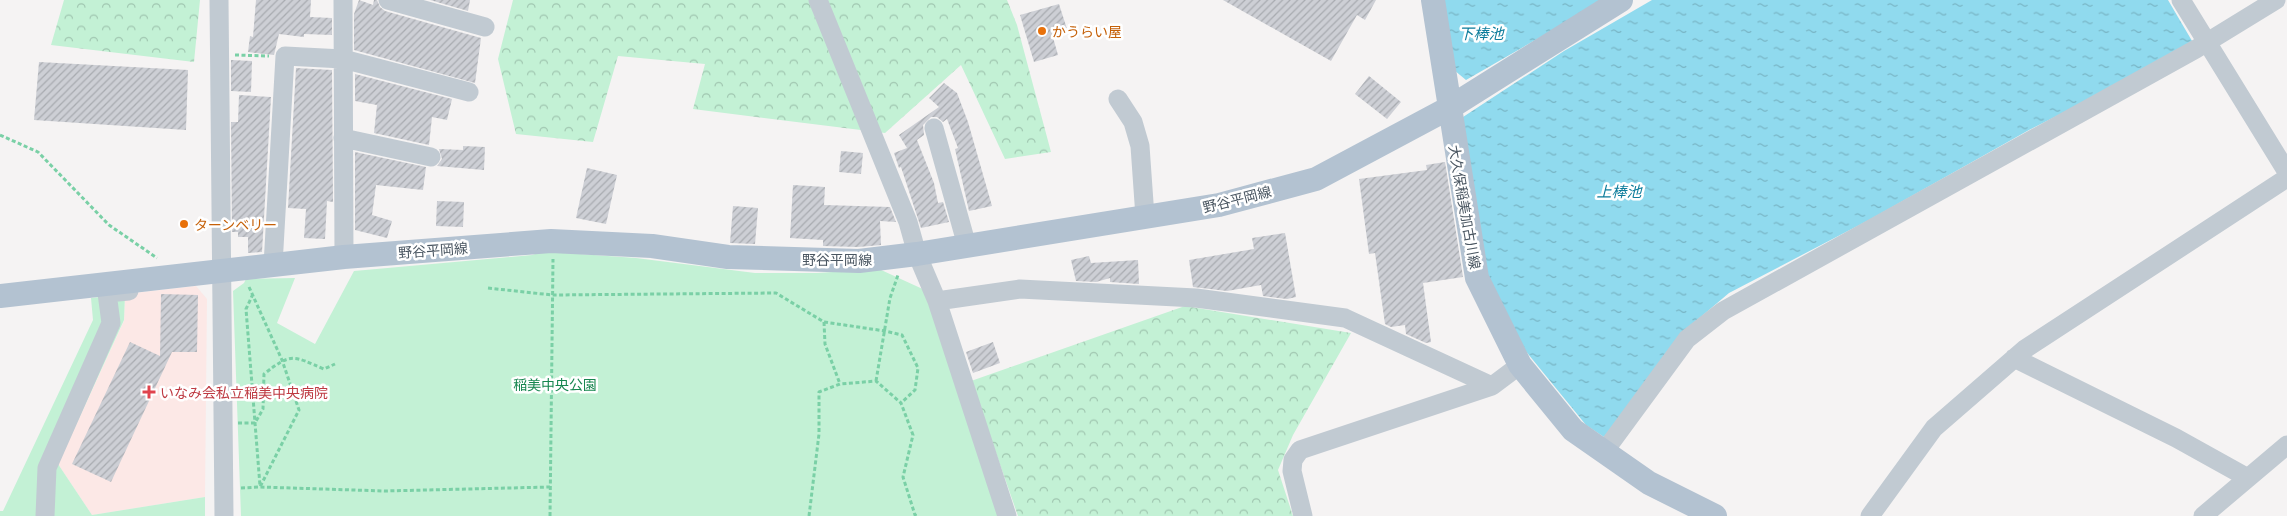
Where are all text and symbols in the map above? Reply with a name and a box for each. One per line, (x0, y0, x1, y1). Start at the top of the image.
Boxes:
place label: かうらい屋 (1052, 23, 1122, 40)
water label: 下棒池 (1458, 24, 1505, 42)
marker: かうらい屋 (1036, 25, 1048, 37)
street label: 大久保稲美加古川線 (1446, 143, 1484, 271)
street label: 野谷平岡線 (1201, 182, 1273, 216)
water label: 上棒池 (1596, 182, 1643, 200)
place label: ターンベリー (194, 216, 277, 233)
marker: ターンベリー (178, 218, 190, 230)
street label: 野谷平岡線 (397, 239, 469, 261)
street label: 野谷平岡線 (802, 251, 872, 268)
park label: 稲美中央公園 (513, 376, 597, 393)
place label: いなみ会私立稲美中央病院 (160, 384, 328, 401)
marker: いなみ会私立稲美中央病院 (142, 385, 156, 399)

